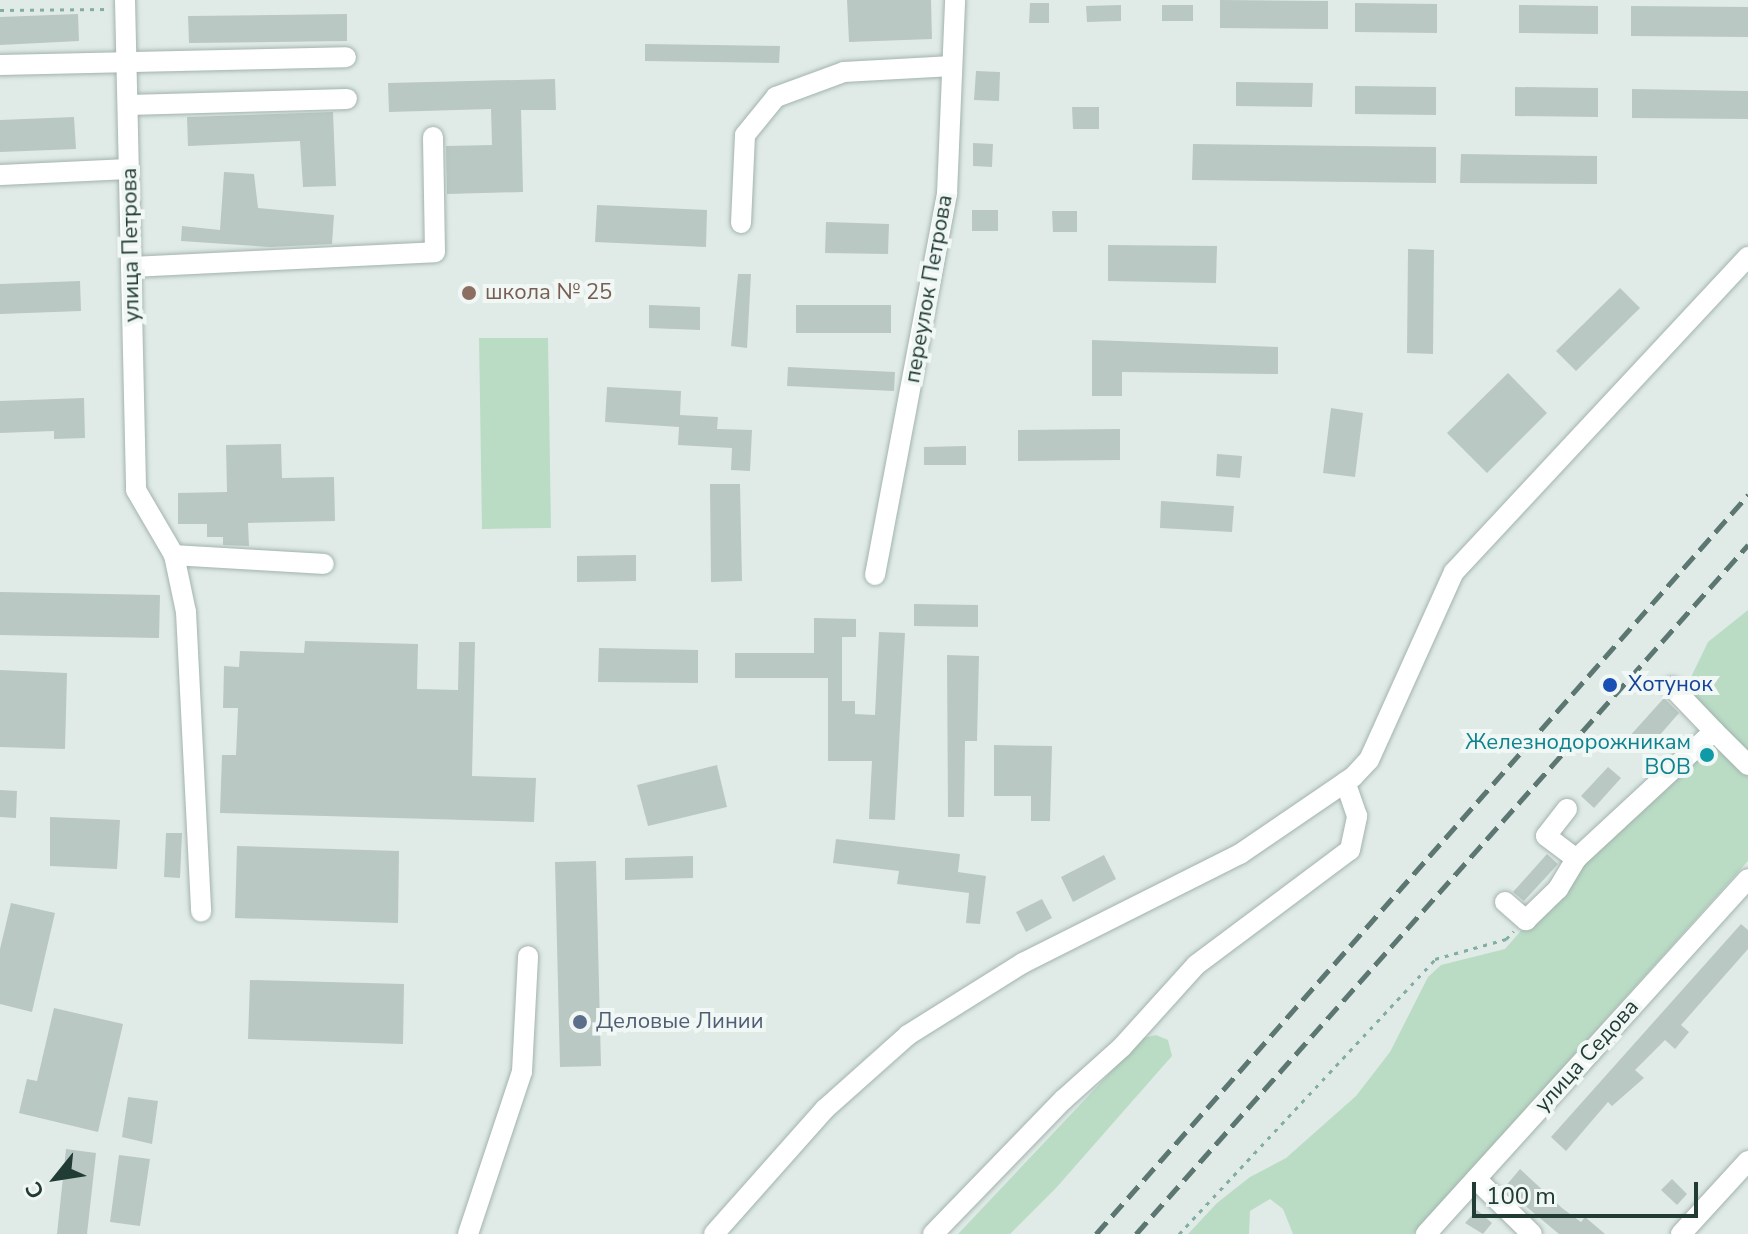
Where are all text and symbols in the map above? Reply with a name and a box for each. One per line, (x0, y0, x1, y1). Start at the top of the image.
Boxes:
street label: улица Петрова (116, 167, 146, 323)
street label: переулок Петрова (899, 193, 959, 385)
place label: школа № 25 (485, 280, 612, 306)
marker: школа № 25 (460, 284, 478, 302)
place label: Хотунок (1628, 672, 1713, 698)
marker: Хотунок (1599, 674, 1621, 696)
place label: Железнодорожникам ВОВ (1465, 729, 1691, 780)
marker: Железнодорожникам ВОВ (1698, 746, 1716, 764)
street label: улица Седова (1529, 994, 1645, 1118)
place label: Деловые Линии (596, 1009, 764, 1035)
marker: Деловые Линии (571, 1013, 589, 1031)
north arrow (16, 1138, 96, 1218)
scale bar (1476, 1166, 1702, 1216)
text: С (18, 1176, 52, 1204)
text: 100 m (1486, 1180, 1556, 1212)

